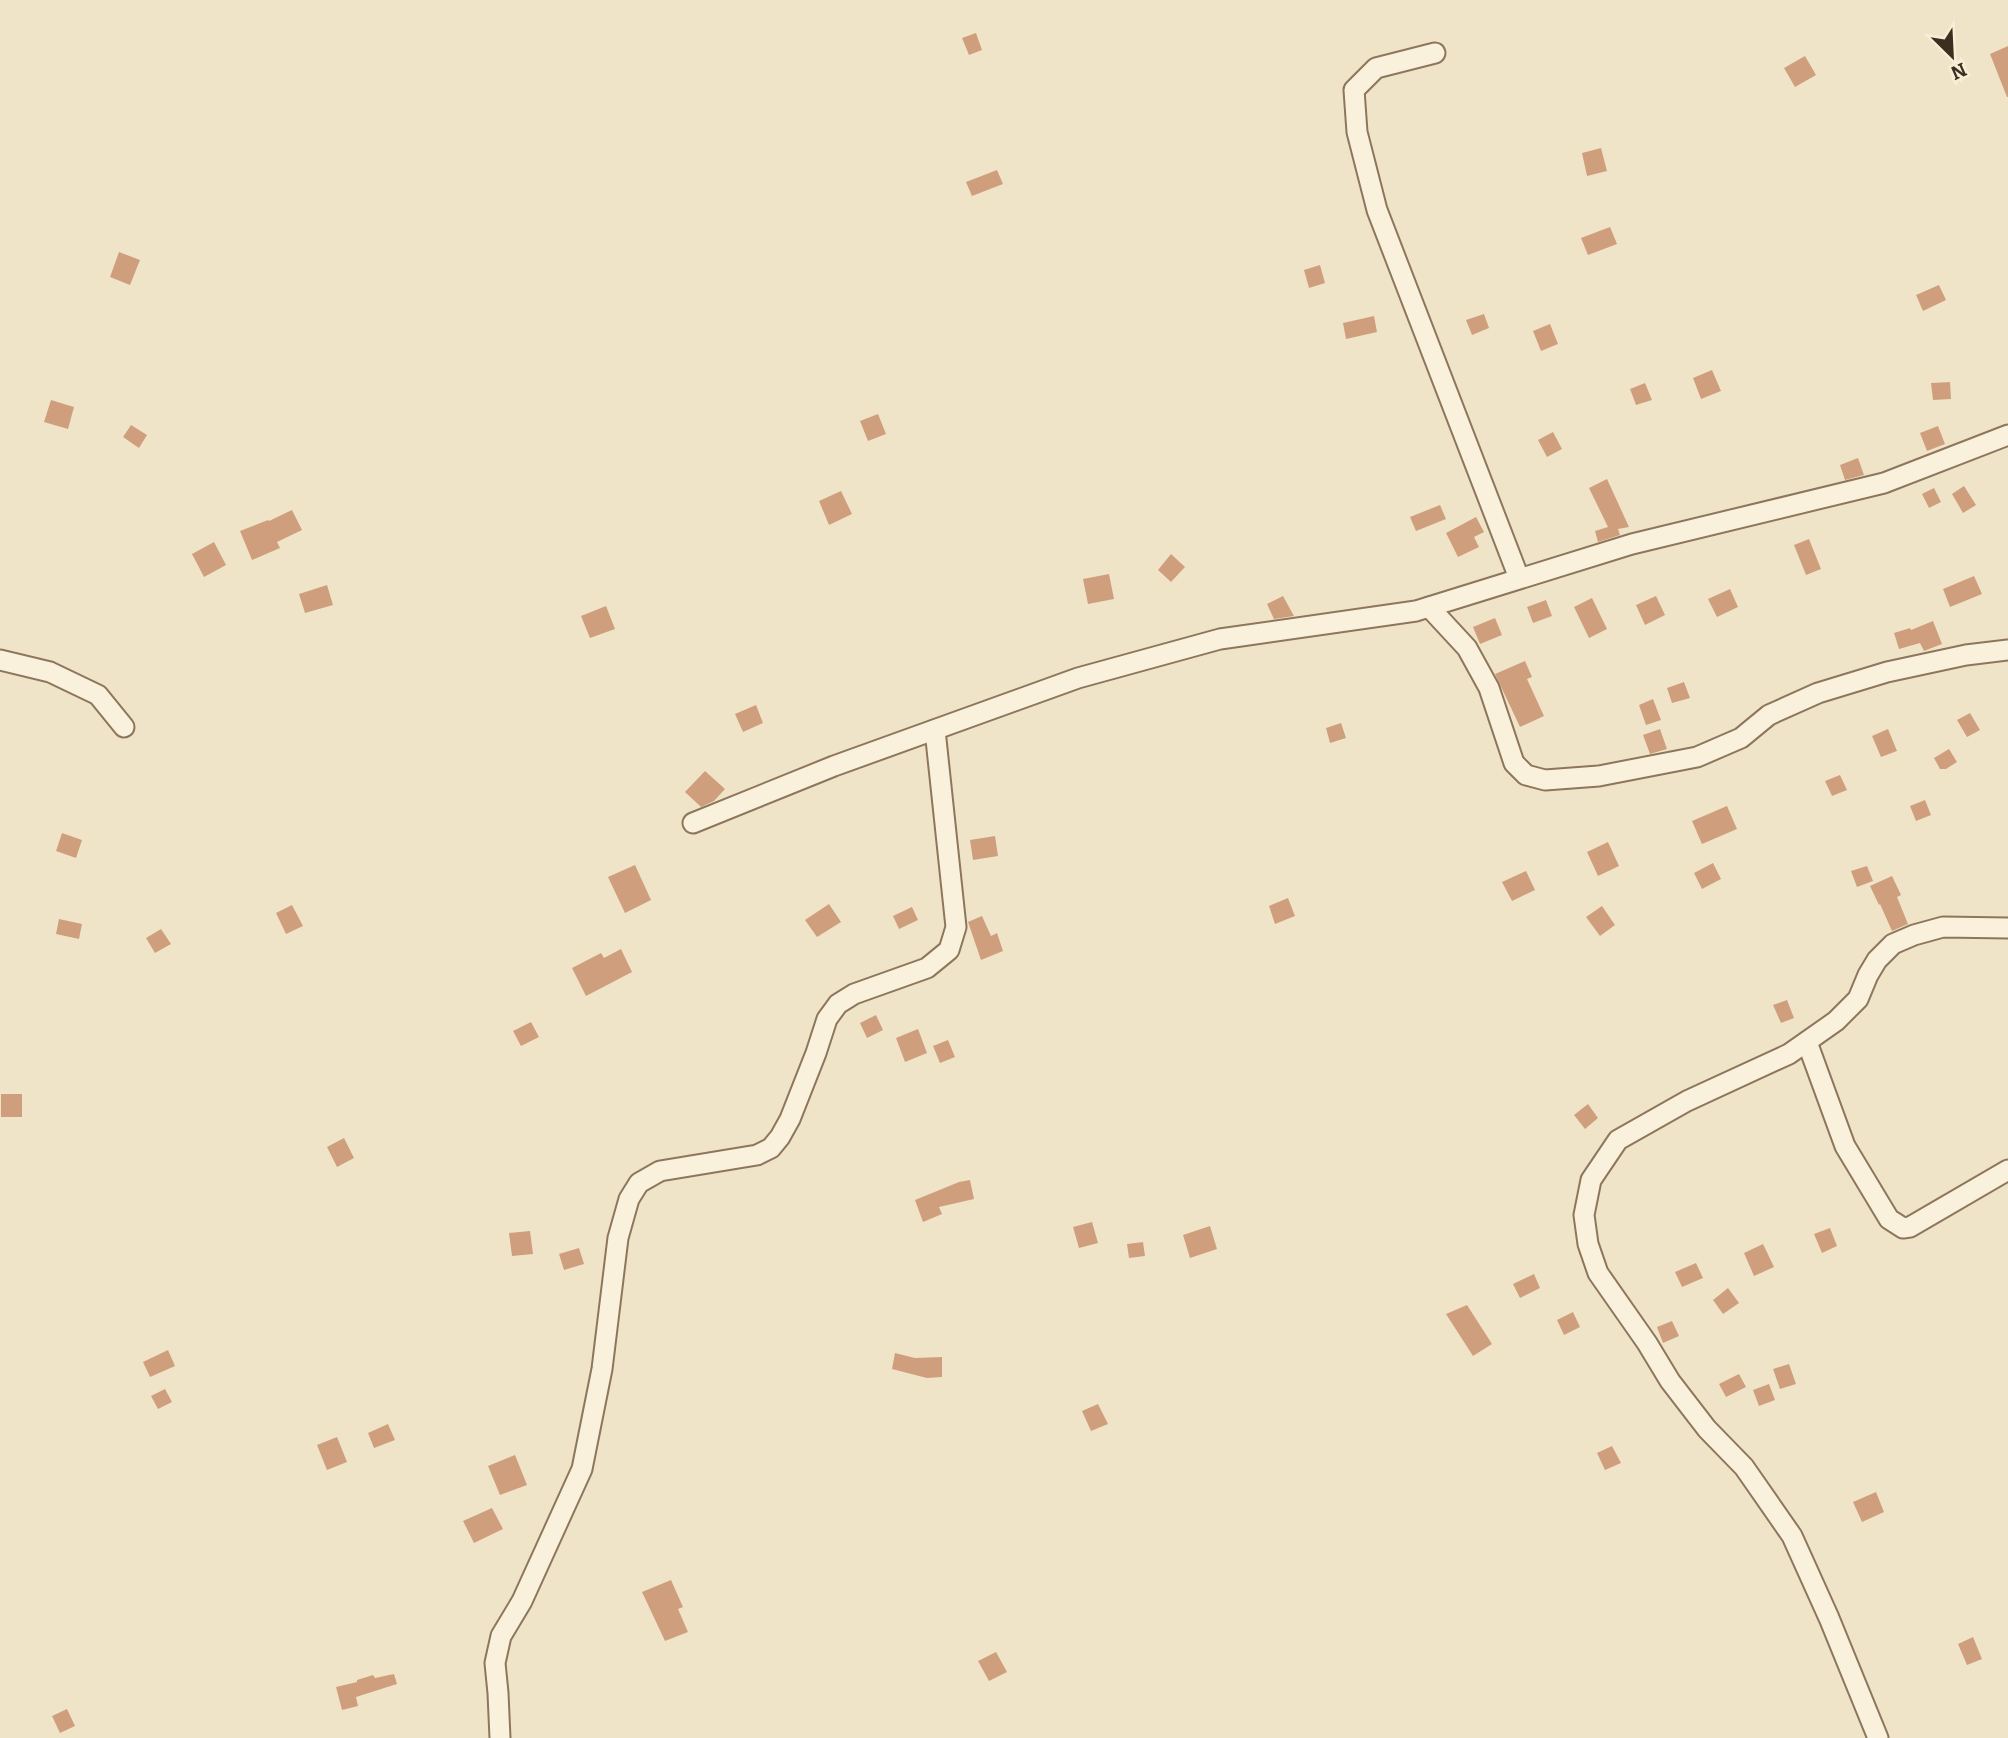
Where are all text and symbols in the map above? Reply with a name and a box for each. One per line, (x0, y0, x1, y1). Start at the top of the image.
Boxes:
north arrow (1917, 21, 1987, 91)
text: N (1947, 58, 1970, 85)

